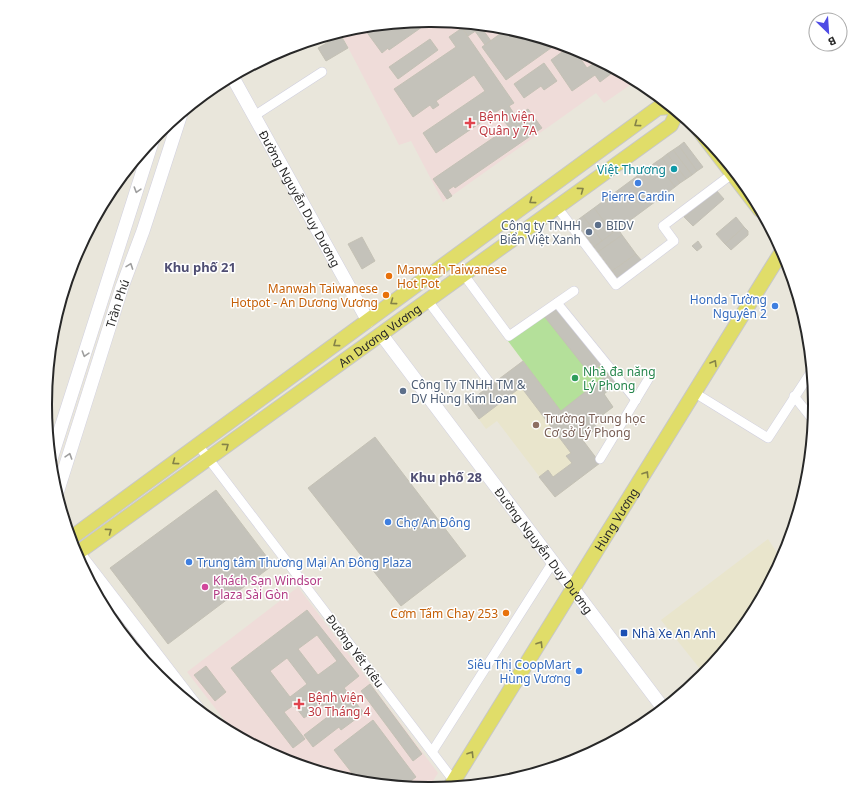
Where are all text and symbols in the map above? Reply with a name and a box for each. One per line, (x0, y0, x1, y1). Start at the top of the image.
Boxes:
north arrow (808, 12, 848, 52)
text: B (826, 33, 839, 50)
place label: Bệnh viện Quân y 7A (479, 108, 537, 139)
marker: Bệnh viện Quân y 7A (464, 117, 476, 129)
one-way arrow (634, 119, 641, 126)
street label: Đường Nguyễn Duy Dương (255, 127, 345, 270)
place label: Việt Thương (597, 161, 666, 178)
marker: Việt Thương (669, 164, 679, 174)
marker: Pierre Cardin (633, 178, 643, 188)
one-way arrow (133, 186, 142, 193)
one-way arrow (577, 188, 584, 195)
place label: Pierre Cardin (601, 188, 675, 205)
one-way arrow (529, 196, 536, 204)
place label: Công ty TNHH Biển Việt Xanh (500, 217, 581, 248)
place label: BIDV (606, 217, 635, 234)
marker: BIDV (593, 220, 603, 230)
marker: Công ty TNHH Biển Việt Xanh (584, 227, 594, 237)
district label: Khu phố 21 (164, 258, 236, 276)
place label: Manwah Taiwanese Hot Pot (397, 261, 507, 292)
one-way arrow (125, 262, 133, 269)
marker: Manwah Taiwanese Hot Pot (384, 271, 394, 281)
street label: Trần Phú (101, 276, 133, 330)
place label: Manwah Taiwanese Hotpot - An Dương Vương (231, 280, 378, 311)
marker: Manwah Taiwanese Hotpot - An Dương Vương (381, 290, 391, 300)
place label: Honda Tường Nguyên 2 (690, 291, 767, 322)
one-way arrow (390, 297, 397, 305)
street label: An Dương Vương (335, 300, 424, 371)
marker: Honda Tường Nguyên 2 (770, 301, 780, 311)
one-way arrow (333, 339, 340, 347)
one-way arrow (82, 350, 90, 357)
one-way arrow (709, 360, 716, 367)
place label: Nhà đa năng Lý Phong (583, 363, 656, 394)
marker: Nhà đa năng Lý Phong (570, 373, 580, 383)
place label: Công Ty TNHH TM & DV Hùng Kim Loan (411, 376, 526, 407)
marker: Công Ty TNHH TM & DV Hùng Kim Loan (398, 386, 408, 396)
place label: Trường Trung học Cơ sở Lý Phong (544, 410, 645, 441)
marker: Trường Trung học Cơ sở Lý Phong (531, 420, 541, 430)
one-way arrow (222, 444, 229, 451)
one-way arrow (64, 453, 73, 460)
one-way arrow (172, 457, 179, 464)
district label: Khu phố 28 (410, 468, 482, 486)
one-way arrow (641, 471, 648, 478)
street label: Đường Nguyễn Duy Dương (491, 484, 597, 617)
street label: Hùng Vương (590, 484, 642, 554)
place label: Chợ An Đông (396, 514, 471, 531)
marker: Chợ An Đông (383, 517, 393, 527)
one-way arrow (105, 528, 112, 535)
place label: Trung tâm Thương Mại An Đông Plaza (197, 554, 412, 571)
marker: Trung tâm Thương Mại An Đông Plaza (184, 557, 194, 567)
place label: Khách Sạn Windsor Plaza Sài Gòn (213, 572, 322, 603)
marker: Khách Sạn Windsor Plaza Sài Gòn (200, 582, 210, 592)
place label: Cơm Tấm Chay 253 (390, 605, 498, 622)
marker: Cơm Tấm Chay 253 (501, 608, 511, 618)
street label: Đường Yết Kiêu (322, 611, 388, 691)
place label: Nhà Xe An Anh (632, 625, 716, 642)
marker: Nhà Xe An Anh (619, 628, 629, 638)
one-way arrow (535, 641, 543, 648)
place label: Siêu Thị CoopMart Hùng Vương (467, 656, 572, 687)
marker: Siêu Thị CoopMart Hùng Vương (574, 666, 584, 676)
place label: Bệnh viện 30 Tháng 4 (308, 689, 371, 720)
marker: Bệnh viện 30 Tháng 4 (293, 698, 305, 710)
one-way arrow (466, 751, 474, 758)

